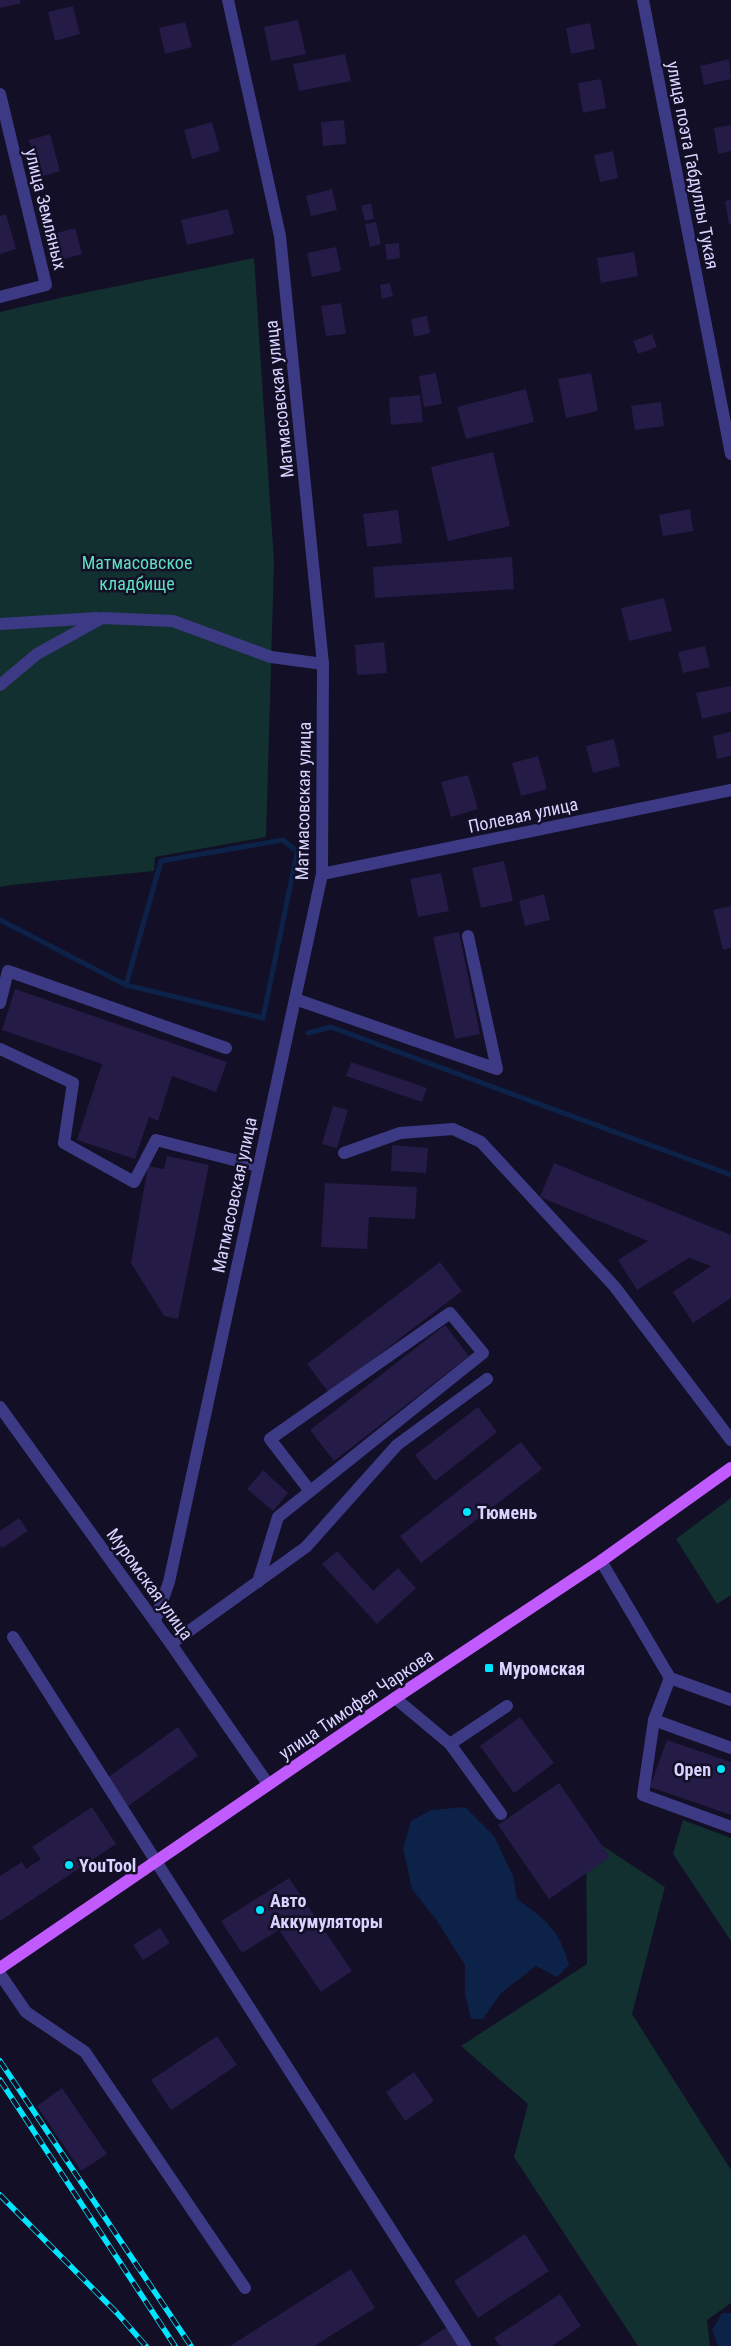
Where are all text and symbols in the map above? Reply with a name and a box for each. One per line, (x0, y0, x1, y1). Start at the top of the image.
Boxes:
street label: улица поэта Габдуллы Тукая (663, 59, 723, 271)
street label: улица Земляных (21, 146, 71, 272)
street label: Матмасовская улица (260, 319, 298, 479)
park label: Матмасовское кладбище (82, 552, 192, 594)
street label: Матмасовская улица (291, 722, 315, 880)
street label: Полевая улица (466, 793, 580, 837)
street label: Матмасовская улица (207, 1115, 261, 1275)
place label: Тюмень (477, 1502, 537, 1523)
marker: Тюмень (461, 1506, 473, 1518)
street label: Муромская улица (103, 1524, 197, 1644)
street label: улица Тимофея Чаркова (275, 1645, 437, 1763)
place label: Муромская (499, 1658, 585, 1679)
marker: Муромская (483, 1662, 495, 1674)
place label: Open (674, 1759, 711, 1780)
marker: Open (715, 1763, 727, 1775)
place label: YouTool (79, 1855, 136, 1876)
marker: YouTool (63, 1859, 75, 1871)
place label: Авто Аккумуляторы (270, 1890, 383, 1932)
marker: Авто Аккумуляторы (254, 1904, 266, 1916)

